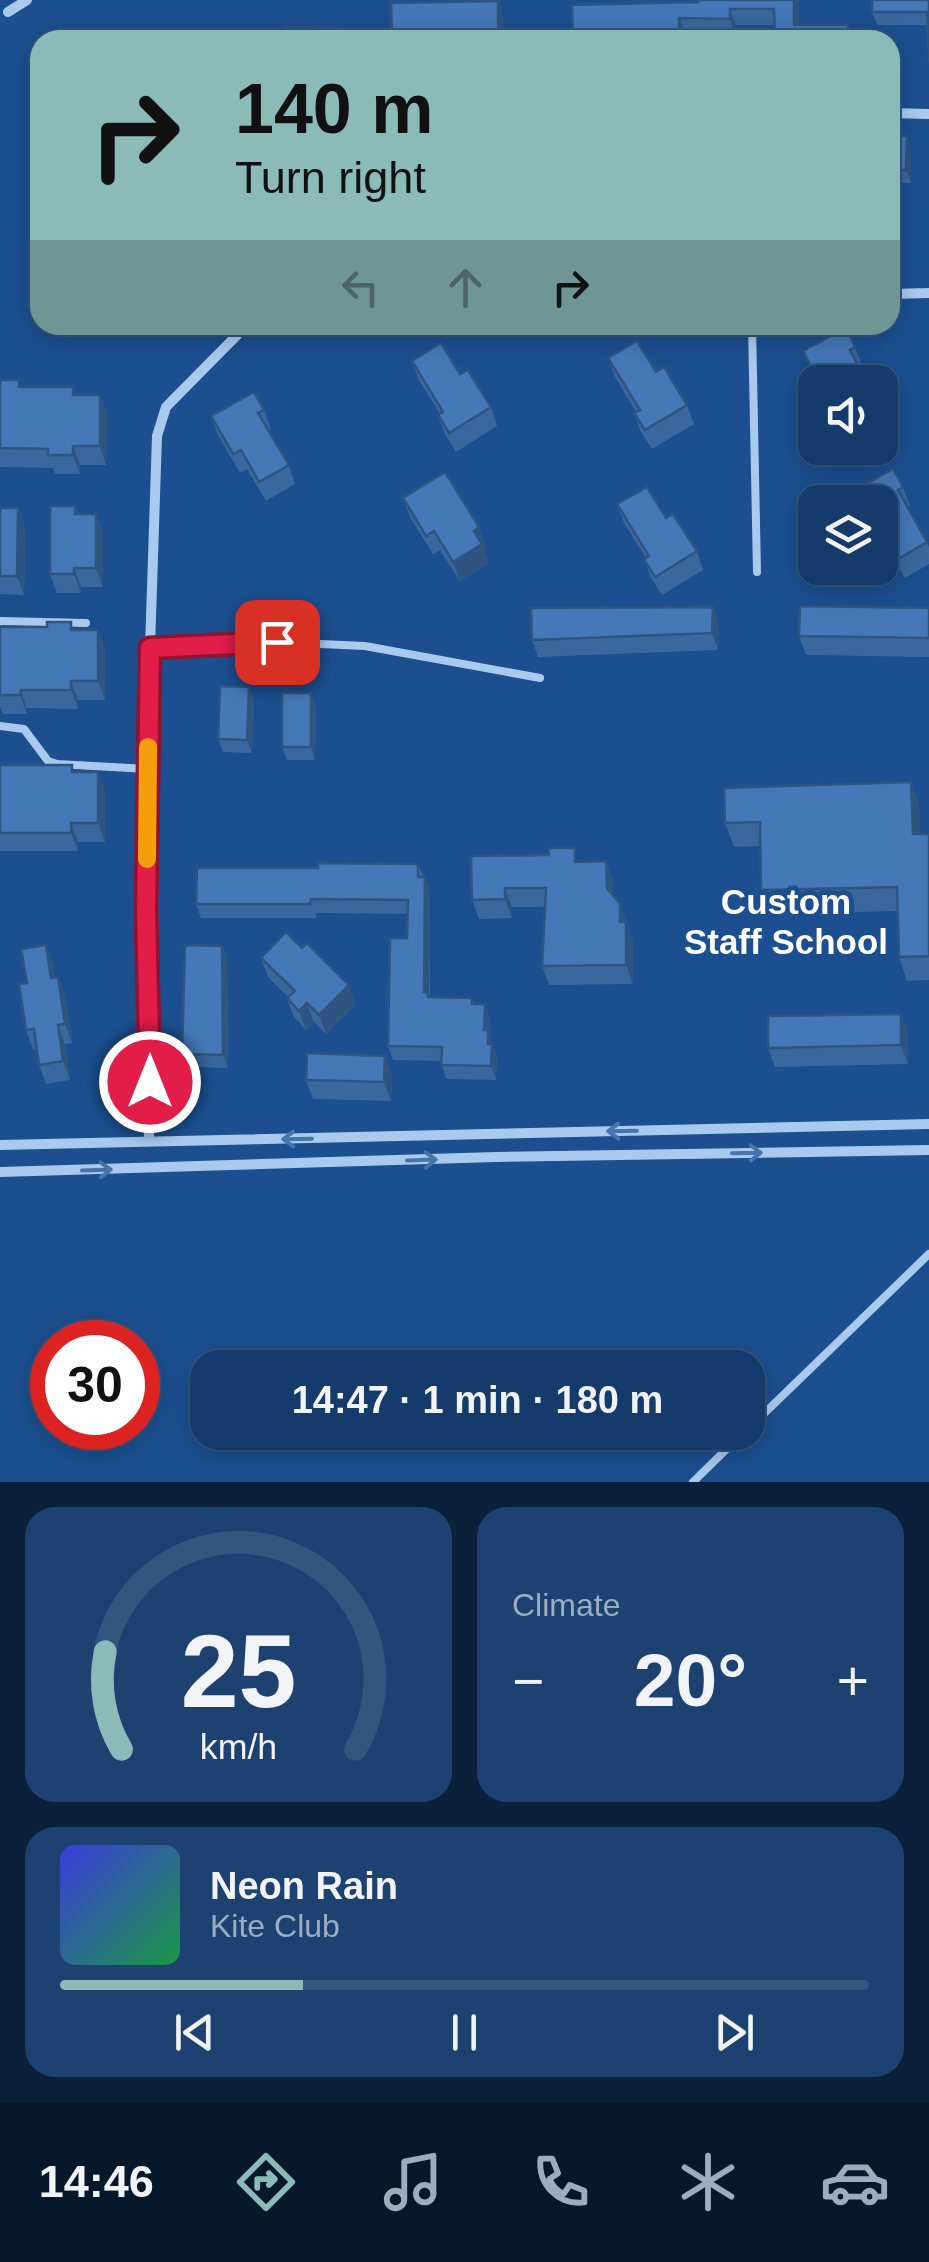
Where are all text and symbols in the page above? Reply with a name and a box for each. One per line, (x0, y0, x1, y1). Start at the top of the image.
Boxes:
icon: right (70, 70, 200, 200)
text: 140 m (235, 70, 433, 148)
text: Turn right (235, 152, 426, 203)
icon: left (333, 260, 388, 315)
icon: ahead (438, 260, 493, 315)
icon: right (543, 260, 598, 315)
map controls (798, 365, 898, 585)
button: sound (798, 365, 898, 465)
button: layers (798, 485, 898, 585)
pin (235, 600, 320, 685)
icon: arrive (250, 615, 305, 670)
district label: Custom Staff School (684, 882, 888, 961)
position arrow (98, 1030, 202, 1134)
one-way arrow (606, 1122, 638, 1141)
one-way arrow (281, 1129, 313, 1148)
one-way arrow (730, 1144, 763, 1162)
one-way arrow (406, 1150, 438, 1169)
one-way arrow (81, 1160, 113, 1179)
speed limit sign: 30 (30, 1320, 160, 1450)
text: 14:47 · 1 min · 180 m (292, 1379, 663, 1421)
text: Climate (512, 1587, 620, 1623)
text: 25 (181, 1613, 296, 1729)
text: 20° (634, 1638, 747, 1722)
text: − (512, 1650, 544, 1712)
text: + (837, 1650, 869, 1712)
text: km/h (200, 1727, 277, 1767)
text: Neon Rain (210, 1865, 398, 1907)
text: Kite Club (210, 1908, 340, 1944)
icon: previous (167, 2005, 222, 2060)
icon: pause (437, 2005, 492, 2060)
icon: next (707, 2005, 762, 2060)
icon: directions (231, 2147, 301, 2217)
icon: music (378, 2147, 448, 2217)
icon: phone (526, 2147, 596, 2217)
icon: climate (673, 2147, 743, 2217)
icon: car (820, 2147, 890, 2217)
text: 14:46 (39, 2156, 154, 2207)

